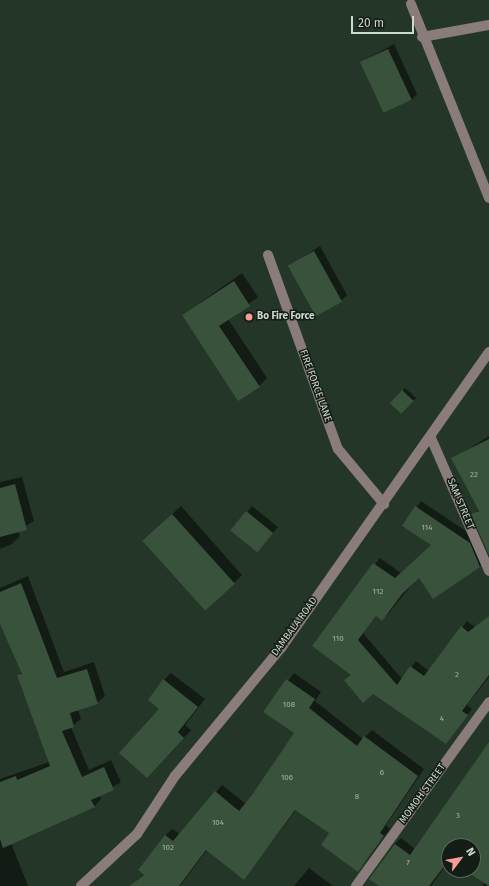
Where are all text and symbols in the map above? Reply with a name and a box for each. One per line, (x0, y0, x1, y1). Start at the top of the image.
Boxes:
scale bar (353, 8, 416, 34)
text: 20 m (358, 16, 384, 30)
place label: Bo Fire Force (257, 311, 315, 323)
marker: Bo Fire Force (244, 312, 254, 322)
street label: FIRE FORCE LANE (296, 348, 334, 424)
house number: 22 (470, 470, 478, 480)
street label: SAM STREET (444, 477, 476, 531)
house number: 114 (421, 523, 433, 533)
house number: 112 (373, 587, 383, 597)
street label: DAMBALA ROAD (270, 595, 320, 659)
house number: 110 (332, 634, 344, 644)
house number: 2 (455, 670, 459, 680)
house number: 108 (283, 700, 295, 710)
house number: 4 (440, 714, 444, 724)
street label: MOMOH STREET (397, 762, 449, 826)
house number: 6 (380, 768, 384, 778)
house number: 106 (281, 773, 293, 783)
house number: 8 (355, 792, 359, 802)
house number: 3 (456, 811, 460, 821)
house number: 104 (212, 818, 224, 828)
north arrow (441, 838, 481, 878)
house number: 102 (162, 843, 174, 853)
text: N (463, 845, 478, 858)
house number: 7 (406, 858, 410, 868)

